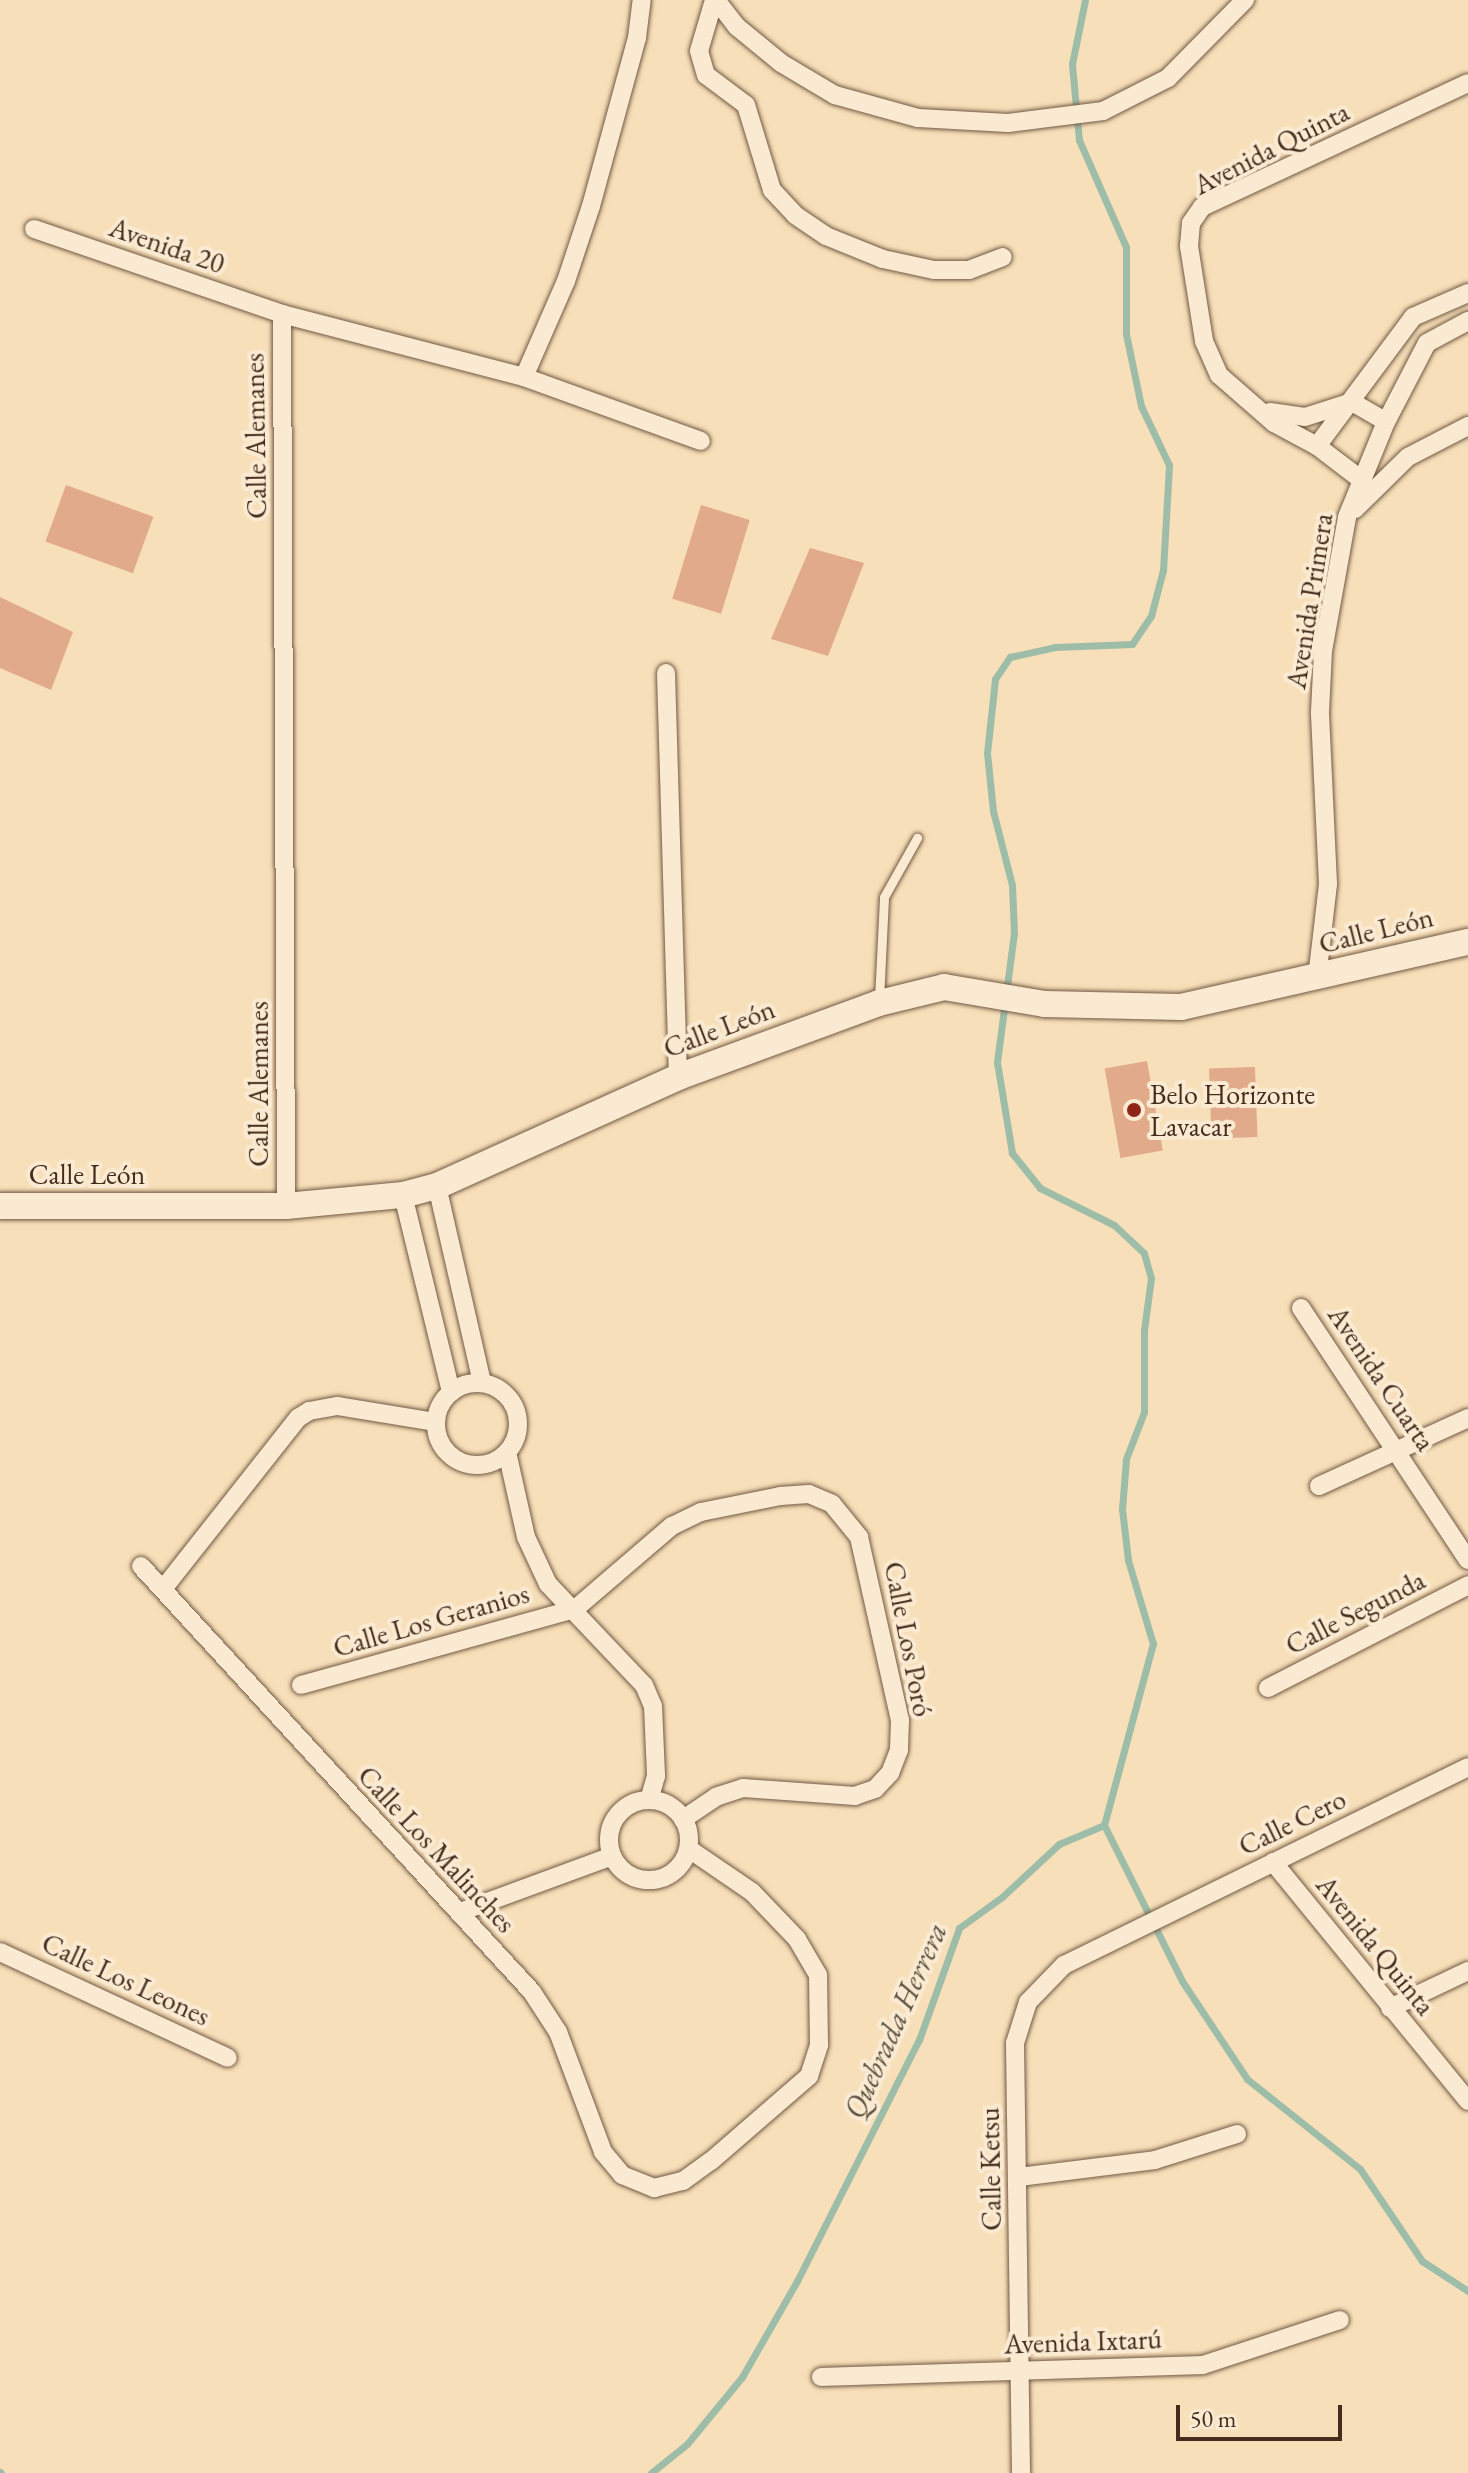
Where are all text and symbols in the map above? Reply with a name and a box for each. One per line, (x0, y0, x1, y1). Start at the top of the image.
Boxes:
street label: Avenida Quinta (1188, 94, 1354, 202)
street label: Avenida 20 (105, 210, 229, 280)
street label: Calle Alemanes (237, 353, 273, 519)
street label: Avenida Primera (1279, 511, 1339, 691)
street label: Calle León (1315, 900, 1437, 960)
street label: Calle León (659, 991, 779, 1065)
street label: Calle Alemanes (241, 1001, 275, 1167)
place label: Belo Horizonte Lavacar (1150, 1077, 1315, 1143)
marker: Belo Horizonte Lavacar (1125, 1101, 1143, 1119)
street label: Calle León (29, 1157, 145, 1191)
street label: Avenida Cuarta (1321, 1299, 1443, 1457)
street label: Calle Los Poró (878, 1559, 940, 1719)
street label: Calle Segunda (1280, 1563, 1430, 1661)
street label: Calle Los Geranios (329, 1576, 533, 1664)
street label: Calle Los Malinches (351, 1759, 523, 1939)
street label: Calle Cero (1233, 1782, 1351, 1862)
street label: Avenida Quinta (1309, 1868, 1443, 2022)
water label: Quebrada Herrera (837, 1918, 955, 2124)
street label: Calle Los Leones (37, 1925, 215, 2033)
street label: Calle Ketsu (972, 2107, 1008, 2231)
street label: Avenida Ixtarú (1003, 2321, 1163, 2361)
scale bar (1180, 2389, 1346, 2439)
text: 50 m (1190, 2403, 1237, 2434)

